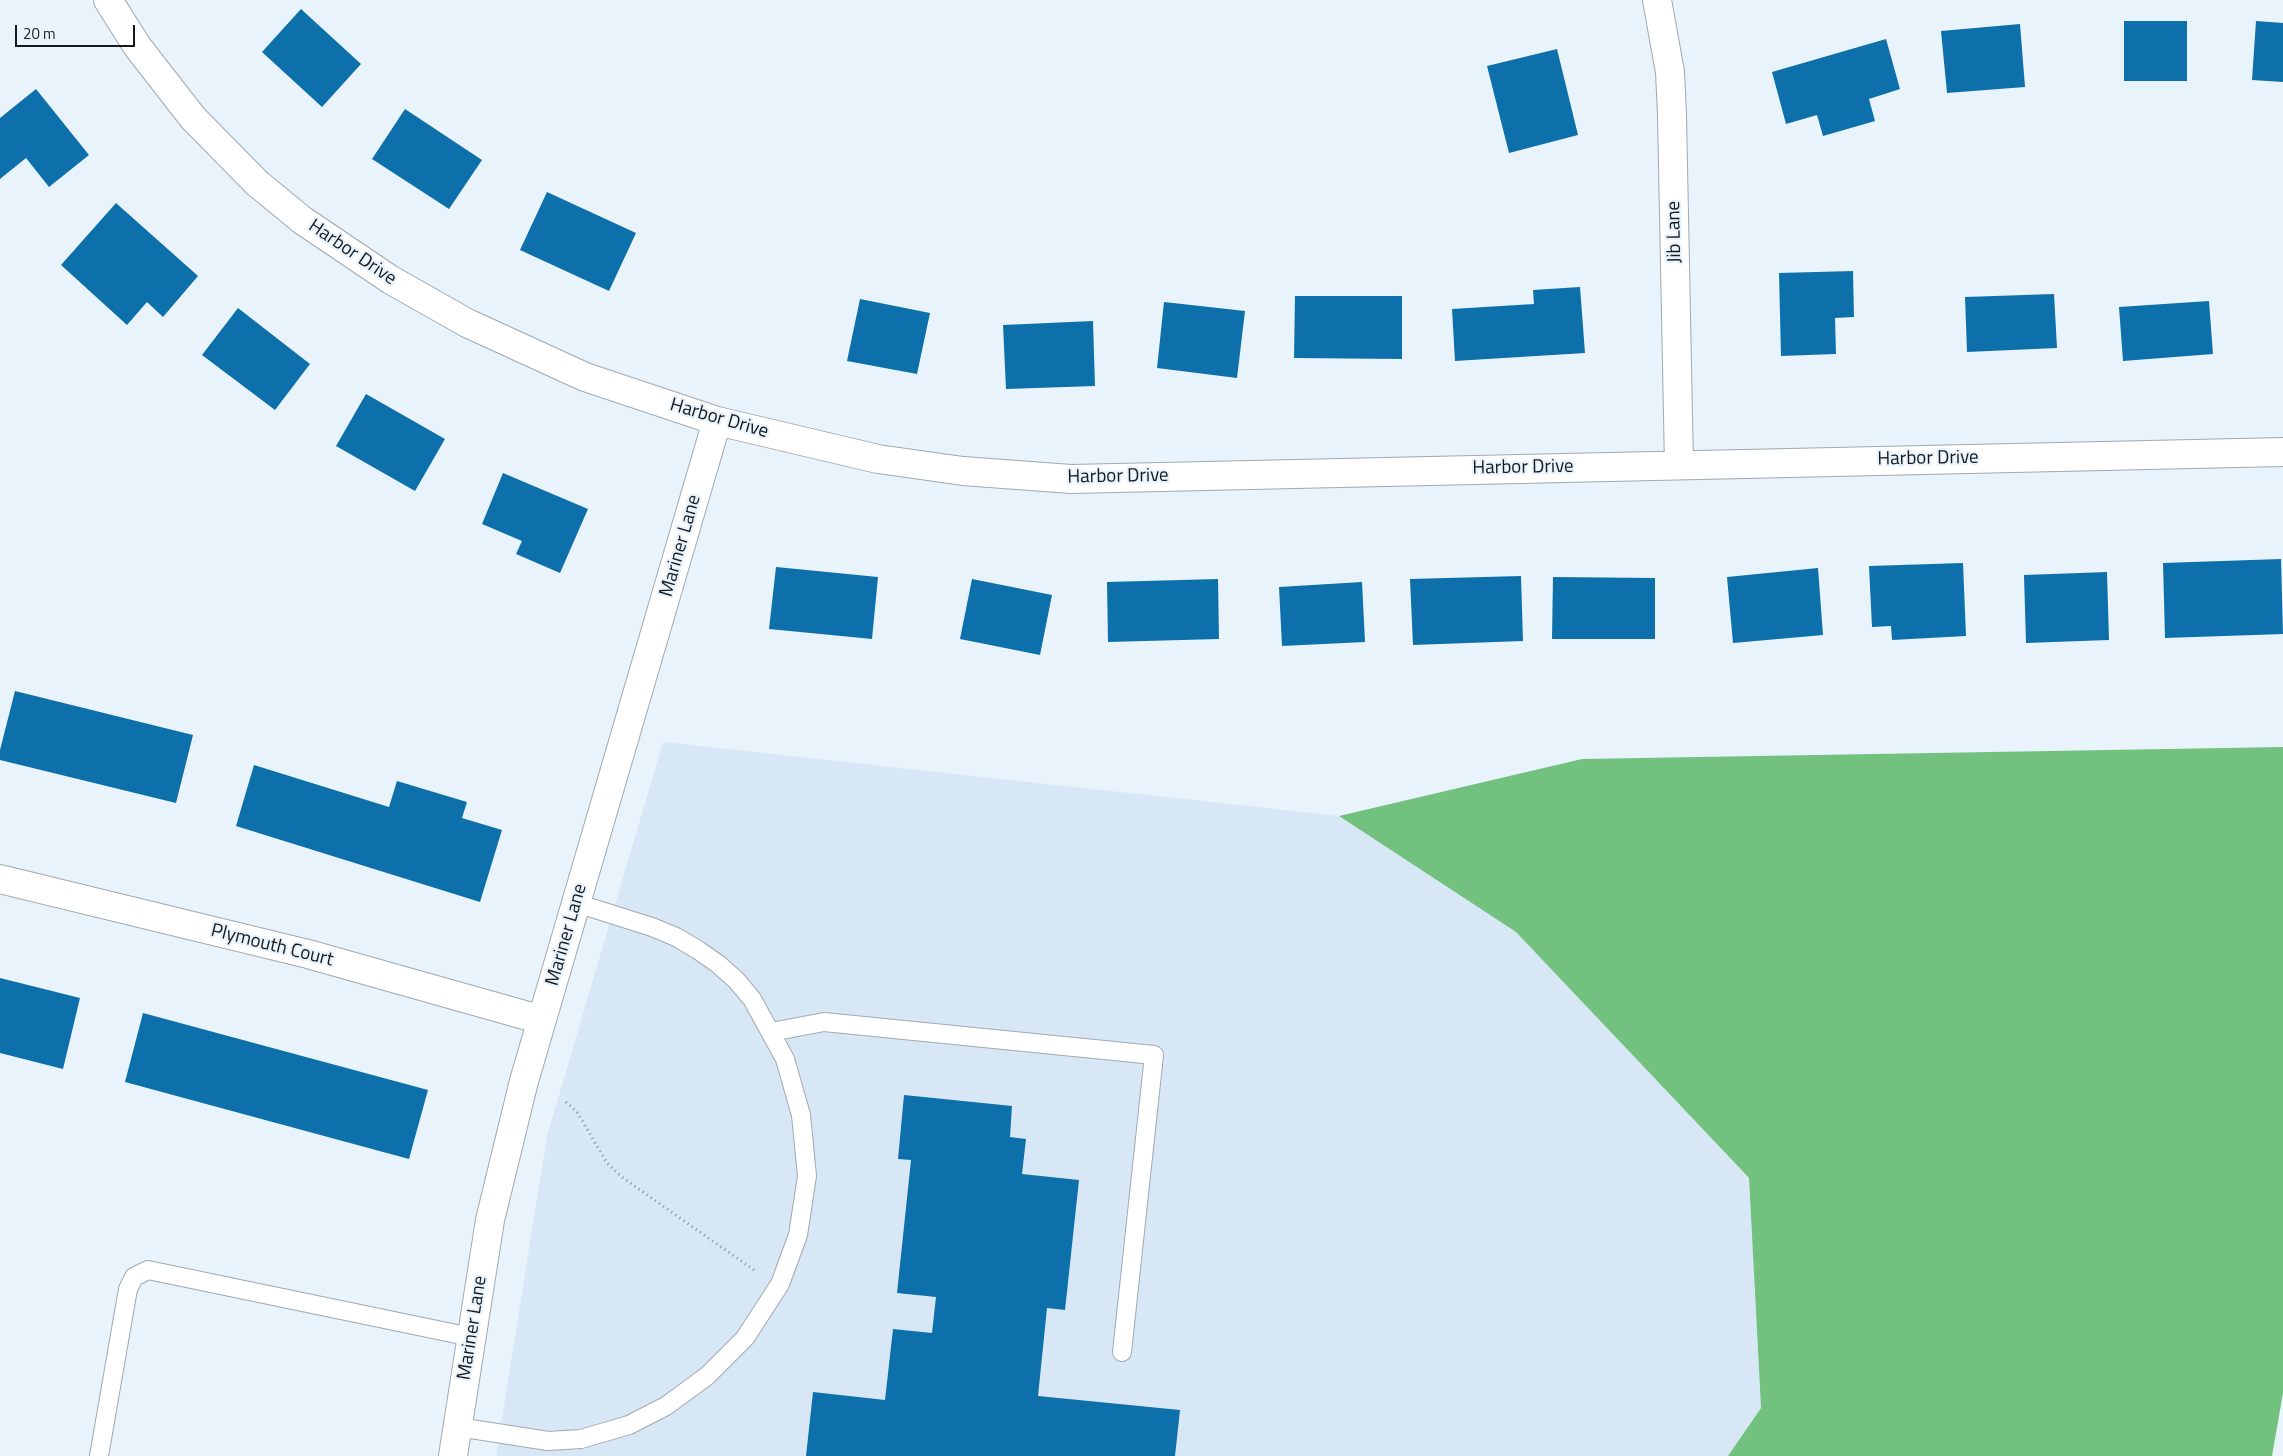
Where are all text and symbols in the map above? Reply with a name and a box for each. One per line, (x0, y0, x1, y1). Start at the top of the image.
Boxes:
scale bar (18, 15, 138, 47)
text: 20 m (23, 22, 56, 45)
street label: Jib Lane (1663, 201, 1687, 263)
street label: Harbor Drive (304, 215, 400, 291)
street label: Harbor Drive (667, 394, 771, 444)
street label: Harbor Drive (1877, 447, 1979, 471)
street label: Harbor Drive (1472, 456, 1574, 480)
street label: Harbor Drive (1067, 465, 1169, 489)
street label: Mariner Lane (656, 492, 706, 600)
street label: Mariner Lane (542, 881, 592, 989)
street label: Plymouth Court (208, 920, 336, 972)
street label: Mariner Lane (454, 1274, 492, 1382)

